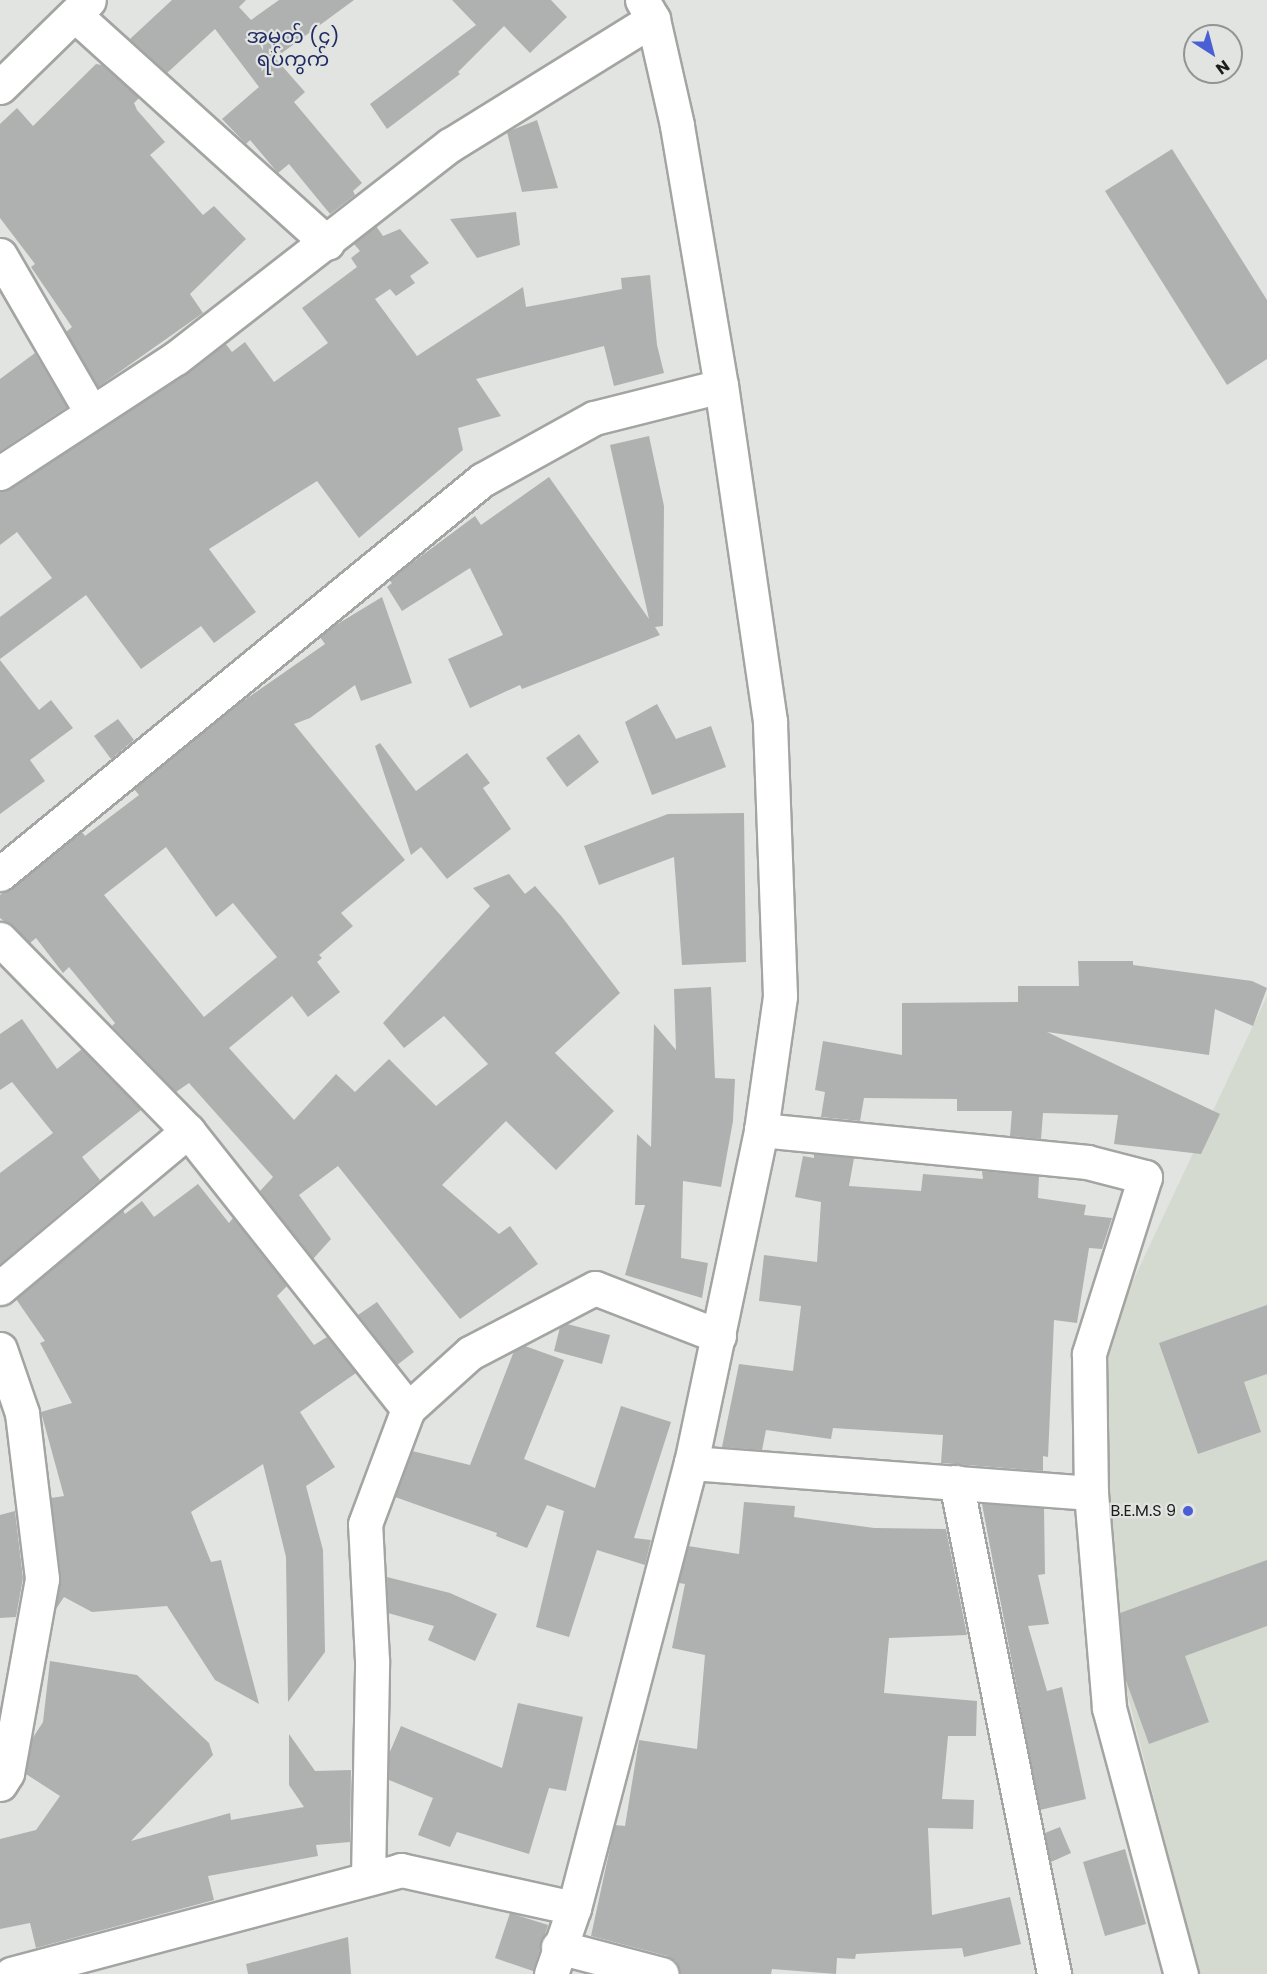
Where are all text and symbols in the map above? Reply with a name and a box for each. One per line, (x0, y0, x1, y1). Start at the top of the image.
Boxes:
north arrow (1183, 24, 1243, 84)
district label: အမှတ် (၄) ရပ်ကွက် (246, 25, 340, 72)
text: N (1211, 55, 1234, 80)
place label: B.E.M.S 9 (1110, 1501, 1176, 1521)
marker: B.E.M.S 9 (1181, 1504, 1195, 1518)

